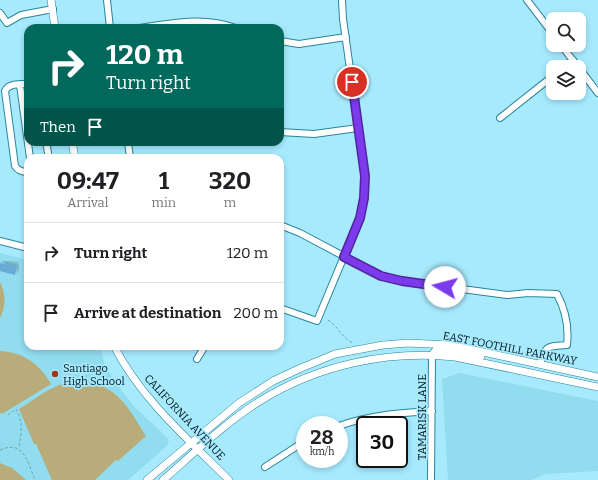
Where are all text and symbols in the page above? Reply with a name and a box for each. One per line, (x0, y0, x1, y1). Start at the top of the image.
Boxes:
map controls (546, 12, 586, 100)
button: search (546, 12, 586, 52)
text: 120 m (106, 38, 183, 71)
icon: right (40, 40, 92, 92)
button: layers (546, 60, 586, 100)
pin (335, 65, 369, 99)
icon: arrive (341, 71, 363, 93)
text: Turn right (106, 72, 191, 94)
icon: arrive (84, 116, 106, 138)
text: Then (40, 118, 76, 136)
text: 09:47 (57, 167, 119, 195)
text: 1 (159, 167, 169, 195)
text: 320 (209, 167, 251, 195)
text: Arrival (67, 195, 108, 210)
text: min (152, 195, 176, 210)
text: m (224, 195, 236, 210)
icon: right (40, 242, 62, 264)
text: Turn right (74, 244, 147, 262)
text: 120 m (227, 244, 268, 262)
position arrow (424, 266, 466, 308)
icon: arrive (40, 302, 62, 324)
text: Arrive at destination (74, 304, 221, 322)
text: 200 m (233, 304, 278, 322)
street label: EAST FOOTHILL PARKWAY (442, 329, 579, 368)
place label: Santiago High School (63, 362, 125, 388)
marker: Santiago High School (50, 369, 60, 379)
street label: CALIFORNIA AVENUE (142, 372, 228, 463)
street label: TAMARISK LANE (416, 374, 429, 460)
speed limit sign: 30 (356, 416, 408, 468)
text: 28 (310, 425, 334, 449)
text: km/h (310, 446, 334, 458)

